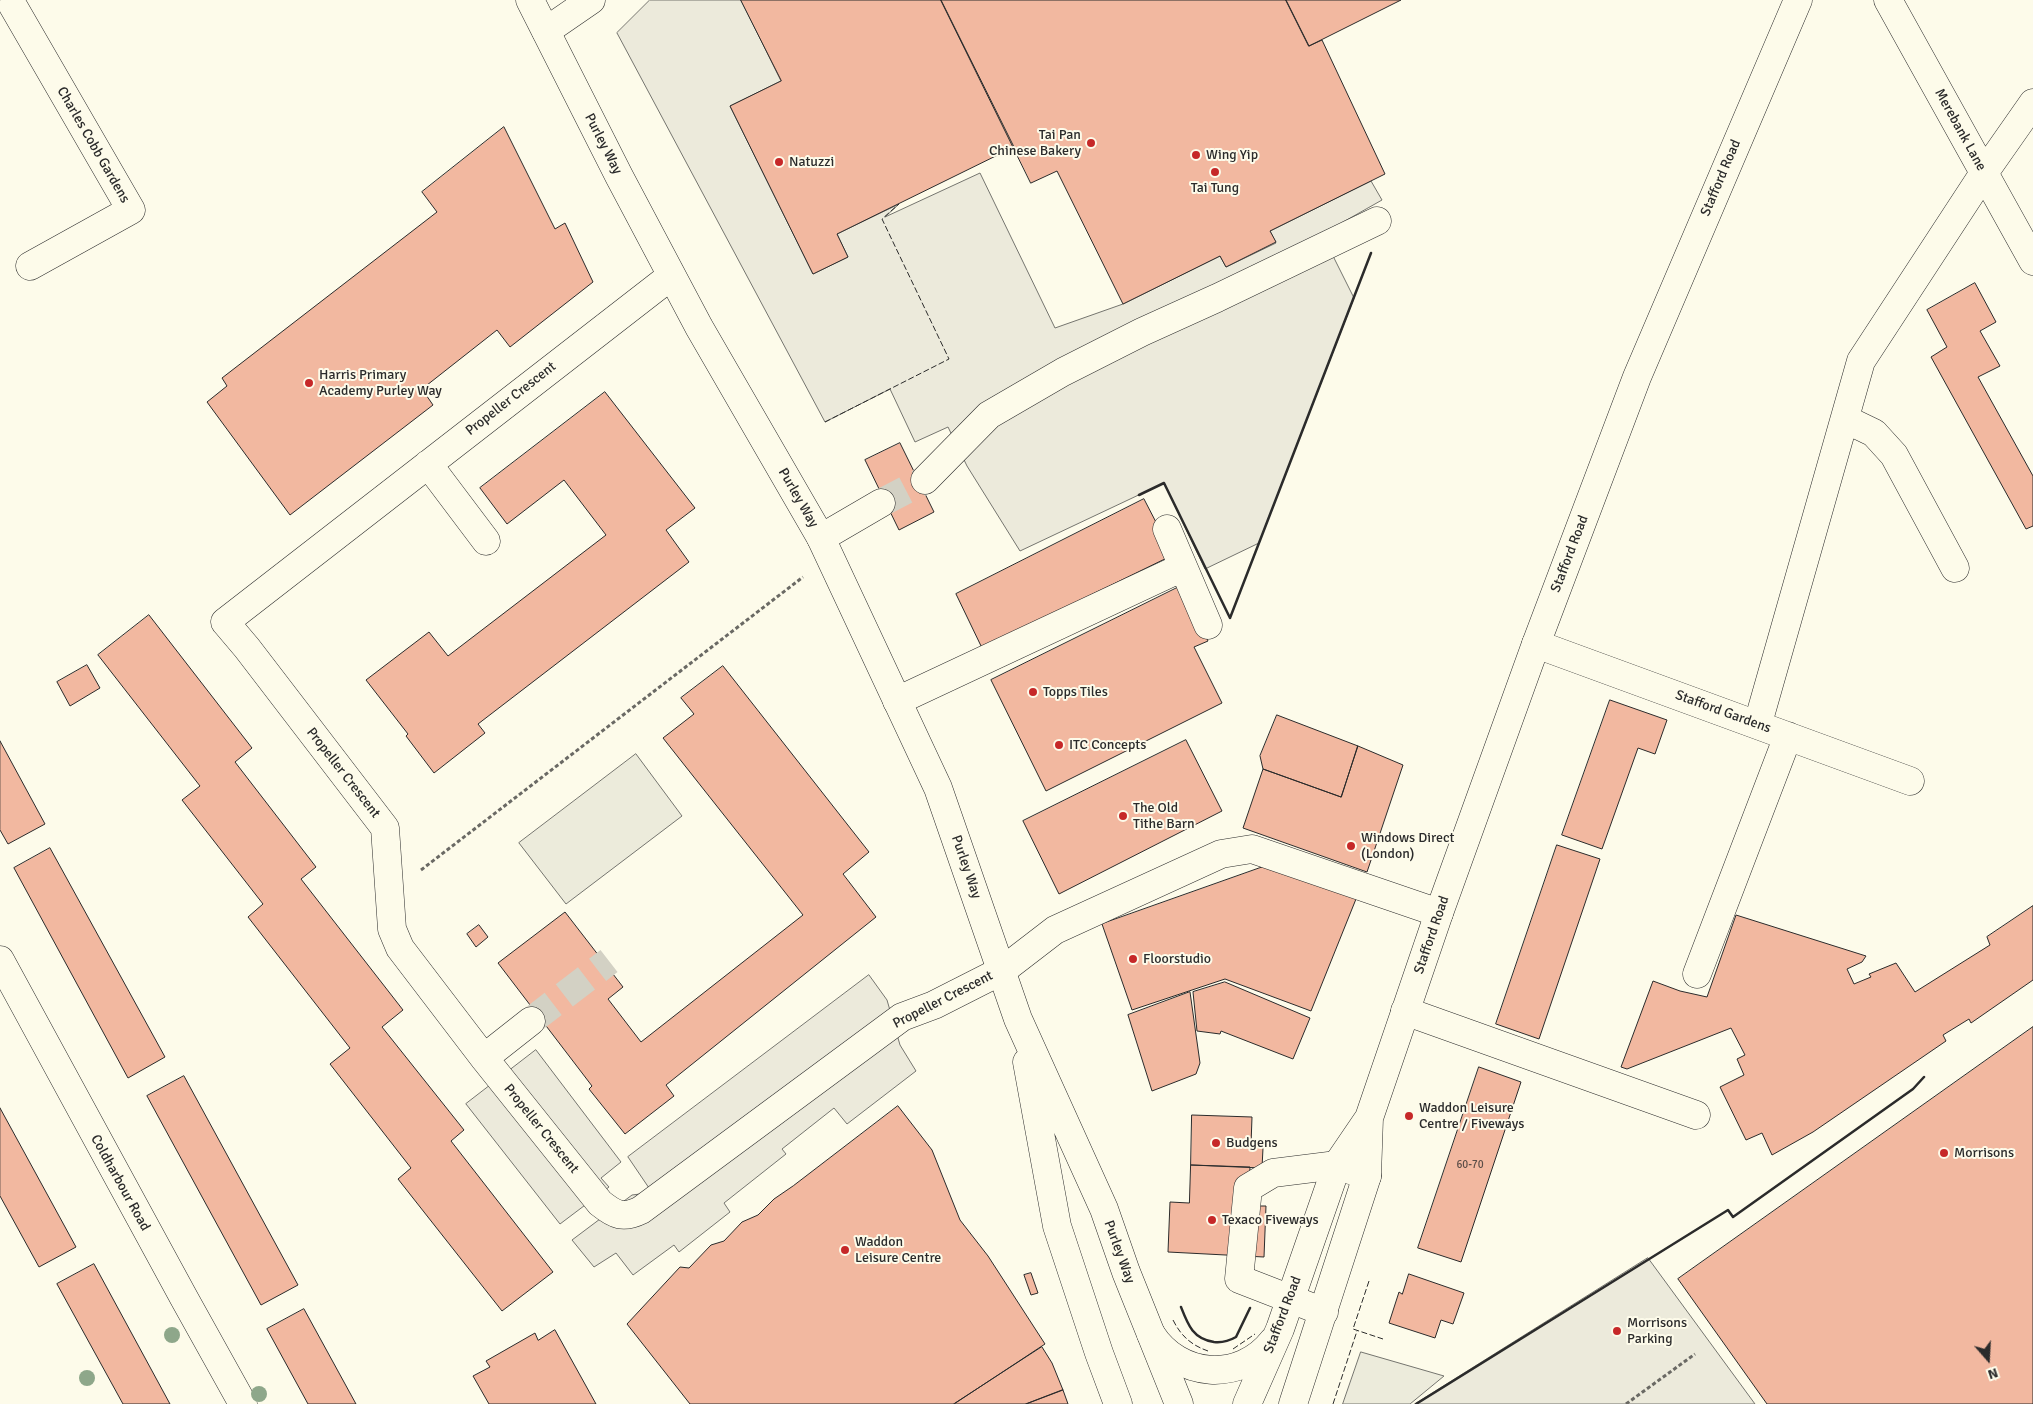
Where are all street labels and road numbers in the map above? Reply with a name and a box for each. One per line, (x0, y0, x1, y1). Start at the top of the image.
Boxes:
street label: Charles Cobb Gardens (53, 84, 133, 206)
street label: Merebank Lane (1931, 86, 1989, 174)
street label: Purley Way (581, 111, 625, 177)
street label: Stafford Road (1697, 137, 1745, 219)
street label: Propeller Crescent (462, 359, 560, 439)
street label: Purley Way (774, 465, 822, 531)
street label: Stafford Road (1548, 513, 1592, 595)
street label: Stafford Gardens (1673, 687, 1773, 737)
street label: Propeller Crescent (303, 724, 383, 822)
street label: Purley Way (947, 833, 985, 901)
street label: Stafford Road (1411, 894, 1453, 976)
street label: Propeller Crescent (890, 968, 996, 1032)
street label: Propeller Crescent (500, 1081, 582, 1177)
street label: Coldharbour Road (87, 1132, 153, 1234)
street label: Purley Way (1100, 1218, 1138, 1286)
street label: Stafford Road (1261, 1274, 1305, 1356)

